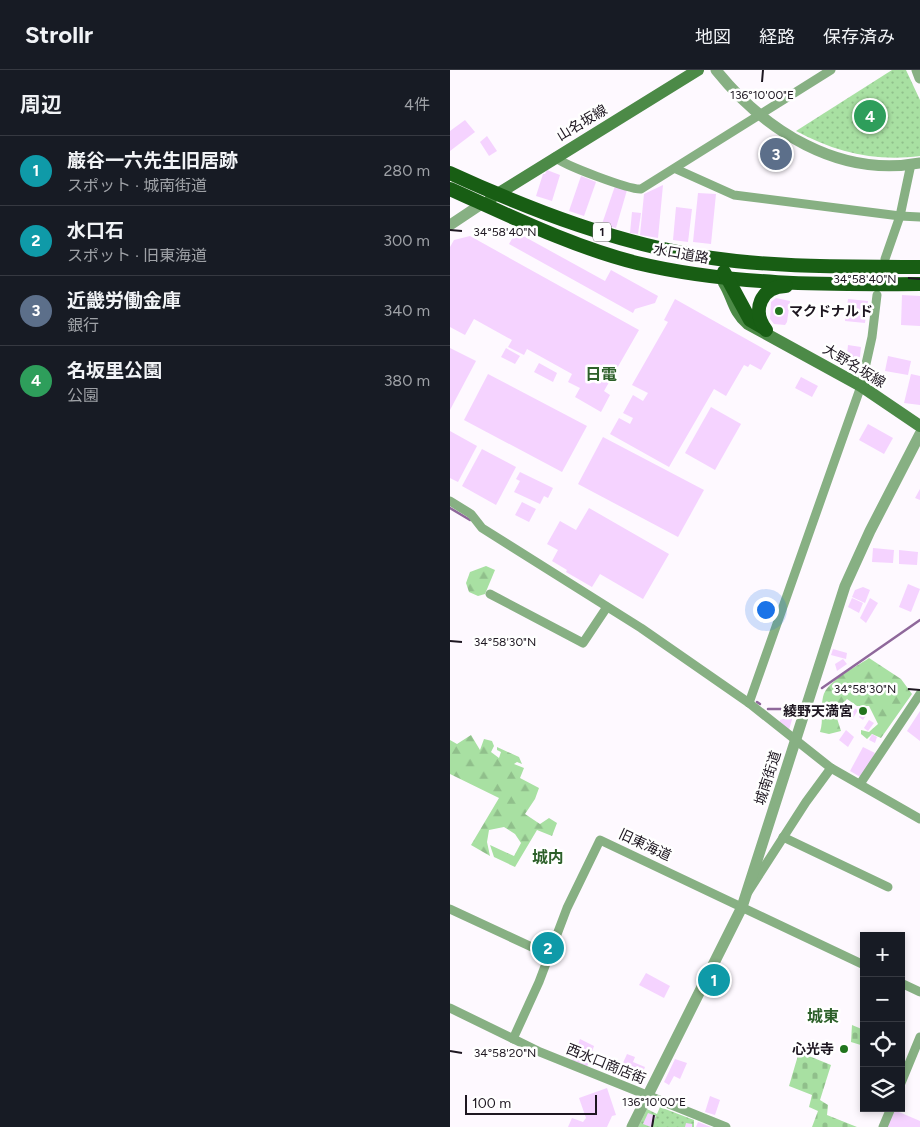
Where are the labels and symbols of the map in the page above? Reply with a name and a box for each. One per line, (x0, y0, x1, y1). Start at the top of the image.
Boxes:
text: 136°10'00"E (730, 88, 794, 102)
pin: 4 (854, 97, 886, 135)
street label: 山名坂線 (554, 101, 610, 145)
pin: 3 (760, 135, 792, 173)
road number: 1 (593, 222, 611, 242)
text: 34°58'40"N (473, 225, 537, 239)
street label: 水口道路 (652, 241, 710, 267)
text: 34°58'40"N (833, 272, 897, 286)
place label: マクドナルド (789, 303, 873, 320)
marker: マクドナルド (773, 305, 785, 317)
street label: 大野名坂線 (820, 341, 888, 391)
district label: 日電 (585, 365, 617, 384)
your location (753, 597, 779, 623)
text: 34°58'30"N (474, 635, 536, 649)
text: 34°58'30"N (834, 682, 896, 696)
place label: 綾野天満宮 (783, 703, 853, 720)
marker: 綾野天満宮 (857, 705, 869, 717)
street label: 城南街道 (751, 749, 785, 807)
street label: 旧東海道 (616, 825, 674, 865)
district label: 城内 (532, 848, 564, 867)
pin: 2 (532, 929, 564, 967)
pin: 1 (698, 961, 730, 999)
district label: 城東 (807, 1007, 839, 1026)
street label: 西水口商店街 (564, 1040, 648, 1088)
place label: 心光寺 (792, 1041, 834, 1058)
marker: 心光寺 (838, 1043, 850, 1055)
text: 34°58'20"N (474, 1046, 536, 1060)
scale bar (465, 1092, 598, 1115)
text: 136°10'00"E (622, 1095, 686, 1109)

